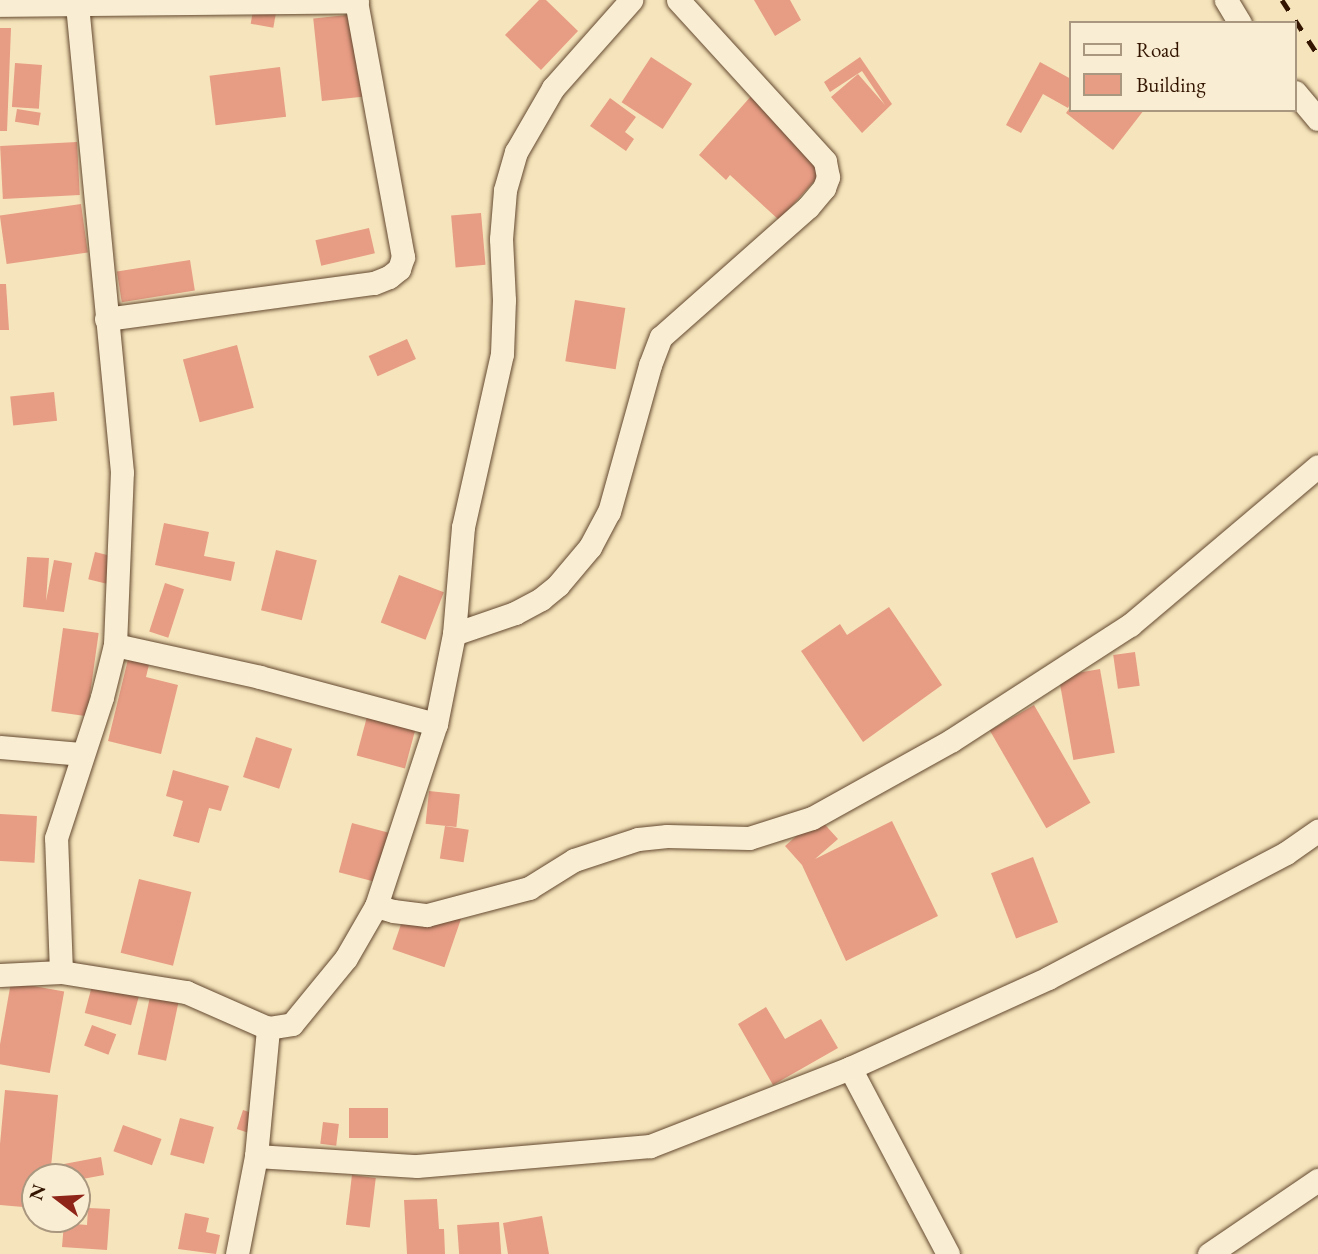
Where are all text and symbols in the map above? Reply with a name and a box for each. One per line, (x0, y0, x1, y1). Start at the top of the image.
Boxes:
legend (1070, 21, 1297, 112)
text: Road (1136, 36, 1180, 63)
text: Building (1136, 71, 1206, 98)
north arrow (21, 1163, 91, 1233)
text: N (23, 1181, 52, 1203)

